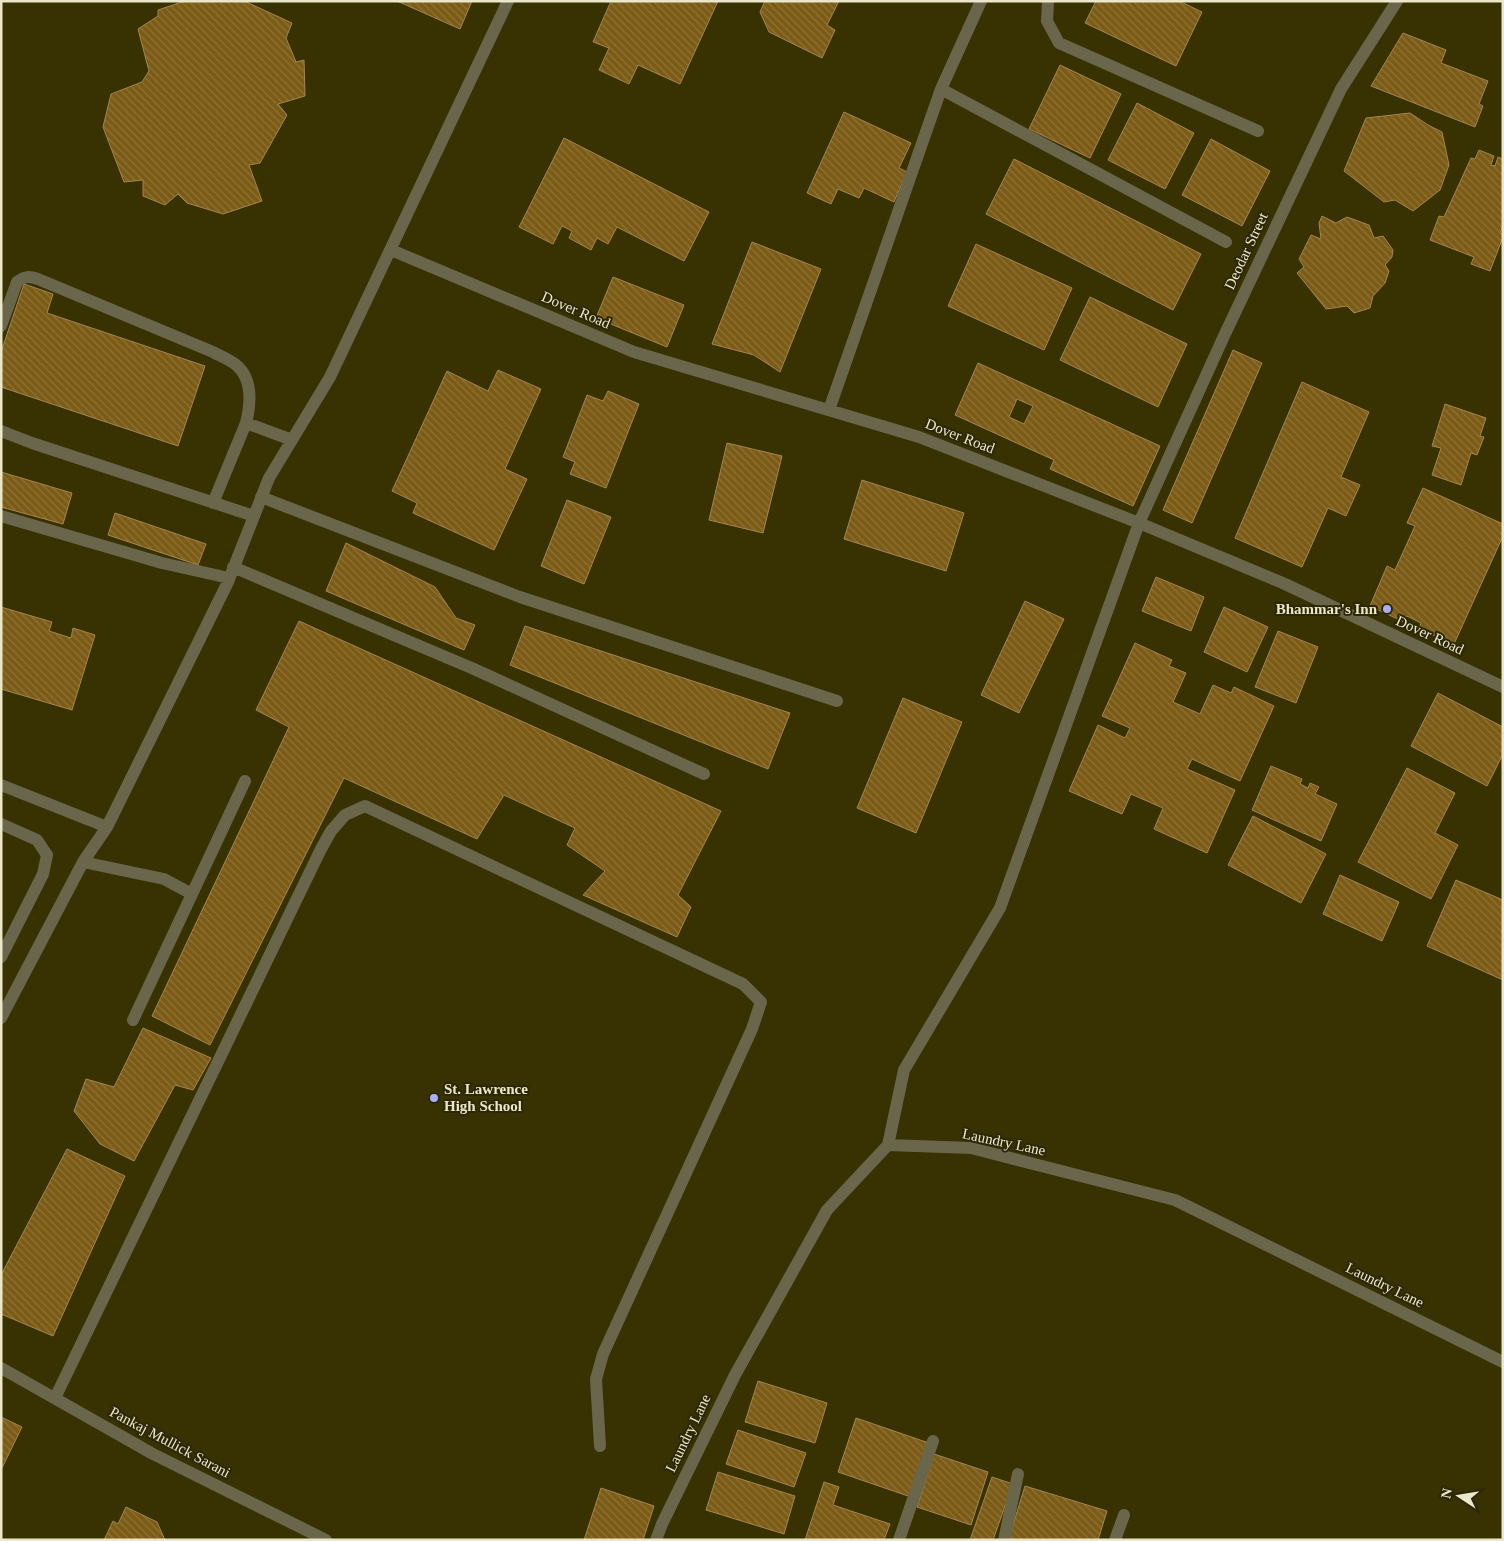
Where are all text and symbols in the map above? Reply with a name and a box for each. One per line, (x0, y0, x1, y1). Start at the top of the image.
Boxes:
street label: Deodar Street (1221, 209, 1271, 292)
street label: Dover Road (539, 288, 613, 332)
street label: Dover Road (923, 415, 997, 457)
place label: Bhammar's Inn (1276, 601, 1378, 617)
marker: Bhammar's Inn (1381, 603, 1393, 615)
street label: Dover Road (1394, 612, 1467, 658)
place label: St. Lawrence High School (444, 1081, 528, 1114)
marker: St. Lawrence High School (428, 1092, 440, 1104)
street label: Laundry Lane (961, 1125, 1047, 1159)
street label: Laundry Lane (1343, 1259, 1427, 1311)
street label: Laundry Lane (662, 1391, 714, 1475)
street label: Pankaj Mullick Sarani (107, 1403, 233, 1481)
north arrow (1434, 1471, 1484, 1521)
text: N (1438, 1487, 1455, 1500)

